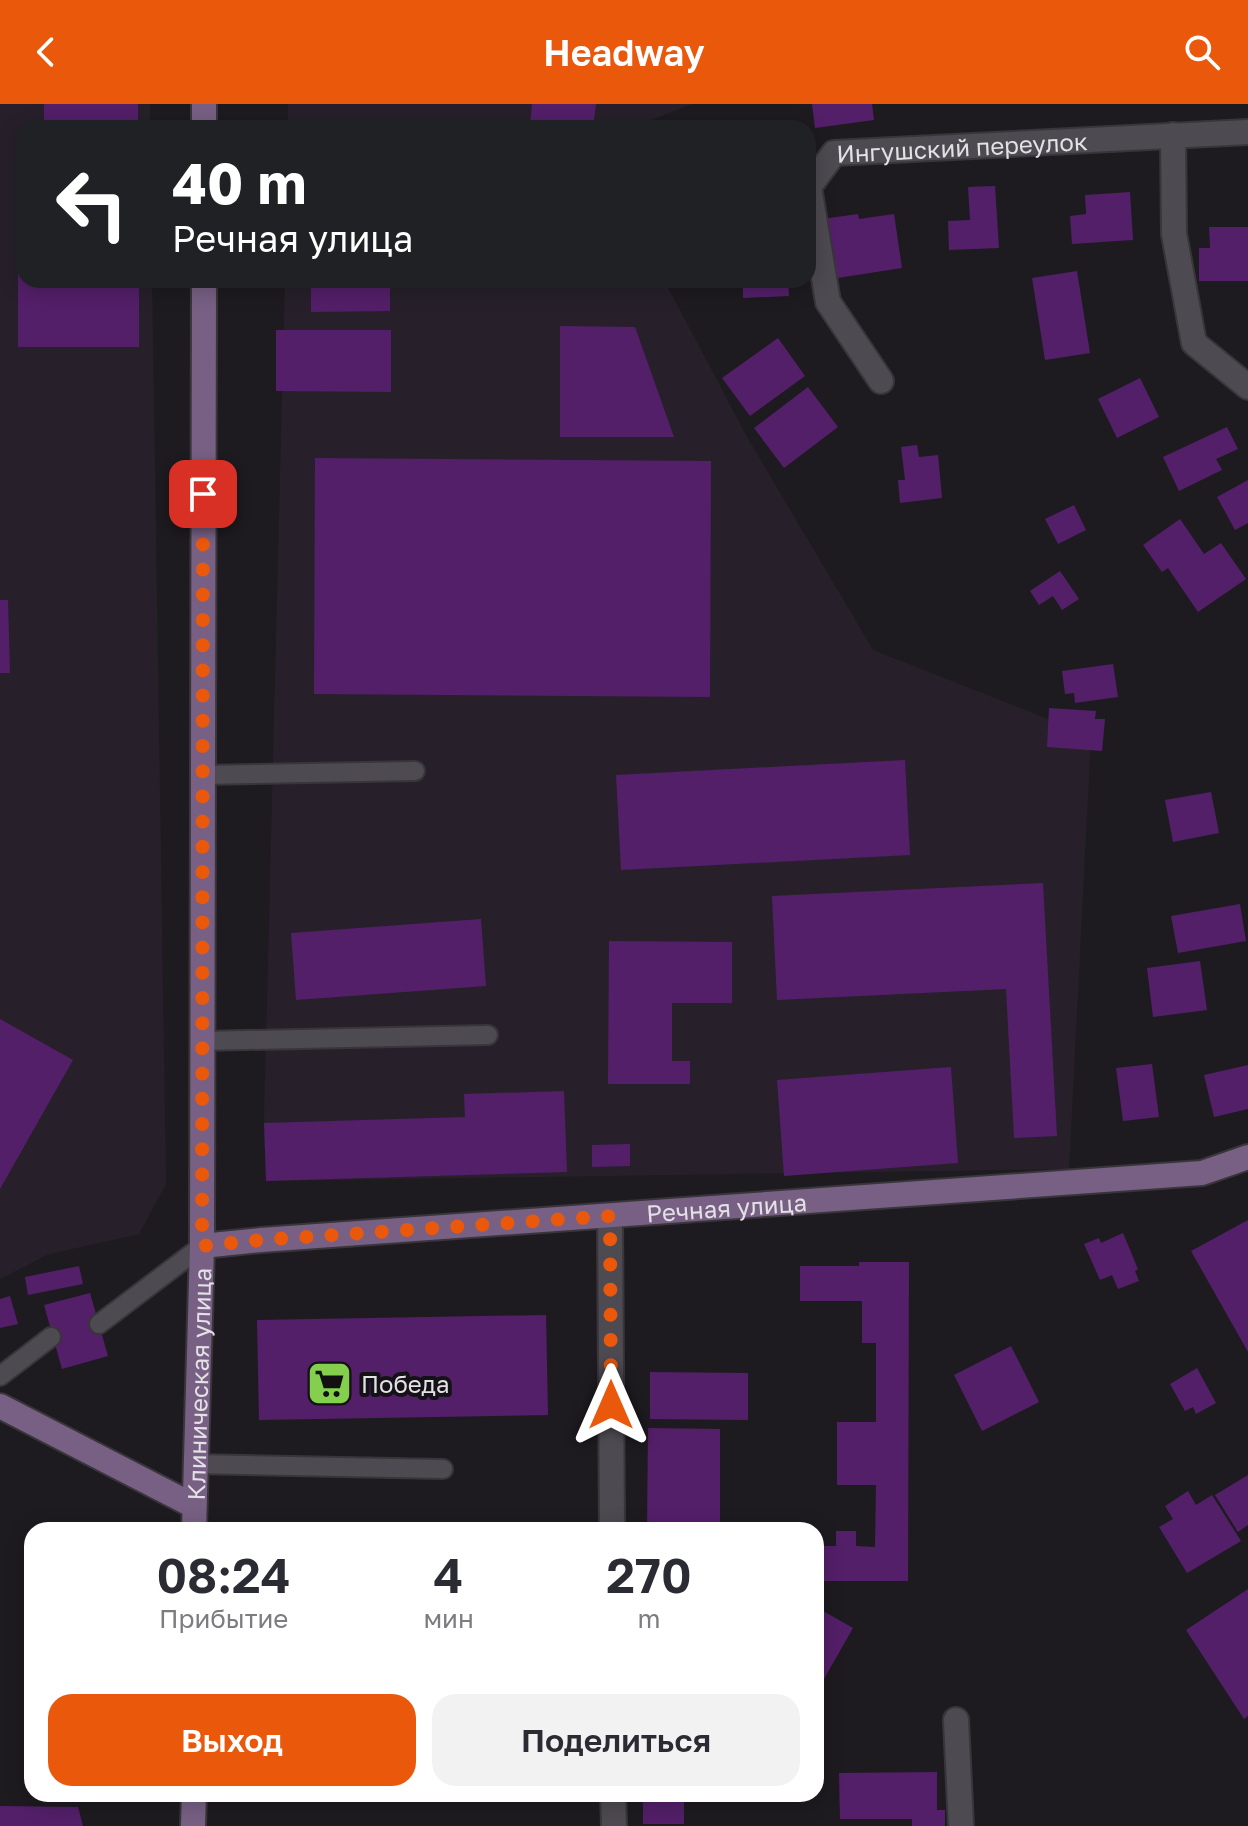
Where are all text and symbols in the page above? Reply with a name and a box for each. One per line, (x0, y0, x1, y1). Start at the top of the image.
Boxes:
icon: back (24, 30, 68, 74)
icon: search (1180, 30, 1224, 74)
text: Headway (543, 31, 705, 74)
street label: Ингушский переулок (836, 126, 1088, 167)
text: 40 m (172, 149, 306, 216)
icon: left (40, 152, 144, 256)
text: Речная улица (172, 217, 413, 260)
pin (169, 460, 237, 528)
icon: arrive (181, 472, 225, 516)
street label: Речная улица (645, 1187, 808, 1227)
street label: Клиническая улица (180, 1267, 216, 1501)
supermarket icon: Победа (306, 1359, 354, 1407)
position arrow (569, 1363, 653, 1447)
place label: Победа (361, 1369, 450, 1398)
text: 08:24 (156, 1546, 291, 1604)
text: 4 (434, 1546, 464, 1604)
text: 270 (606, 1546, 692, 1604)
text: Прибытие (159, 1603, 288, 1634)
text: мин (423, 1603, 474, 1634)
text: m (637, 1603, 660, 1634)
button: Выход (48, 1694, 416, 1786)
button: Поделиться (432, 1694, 800, 1786)

